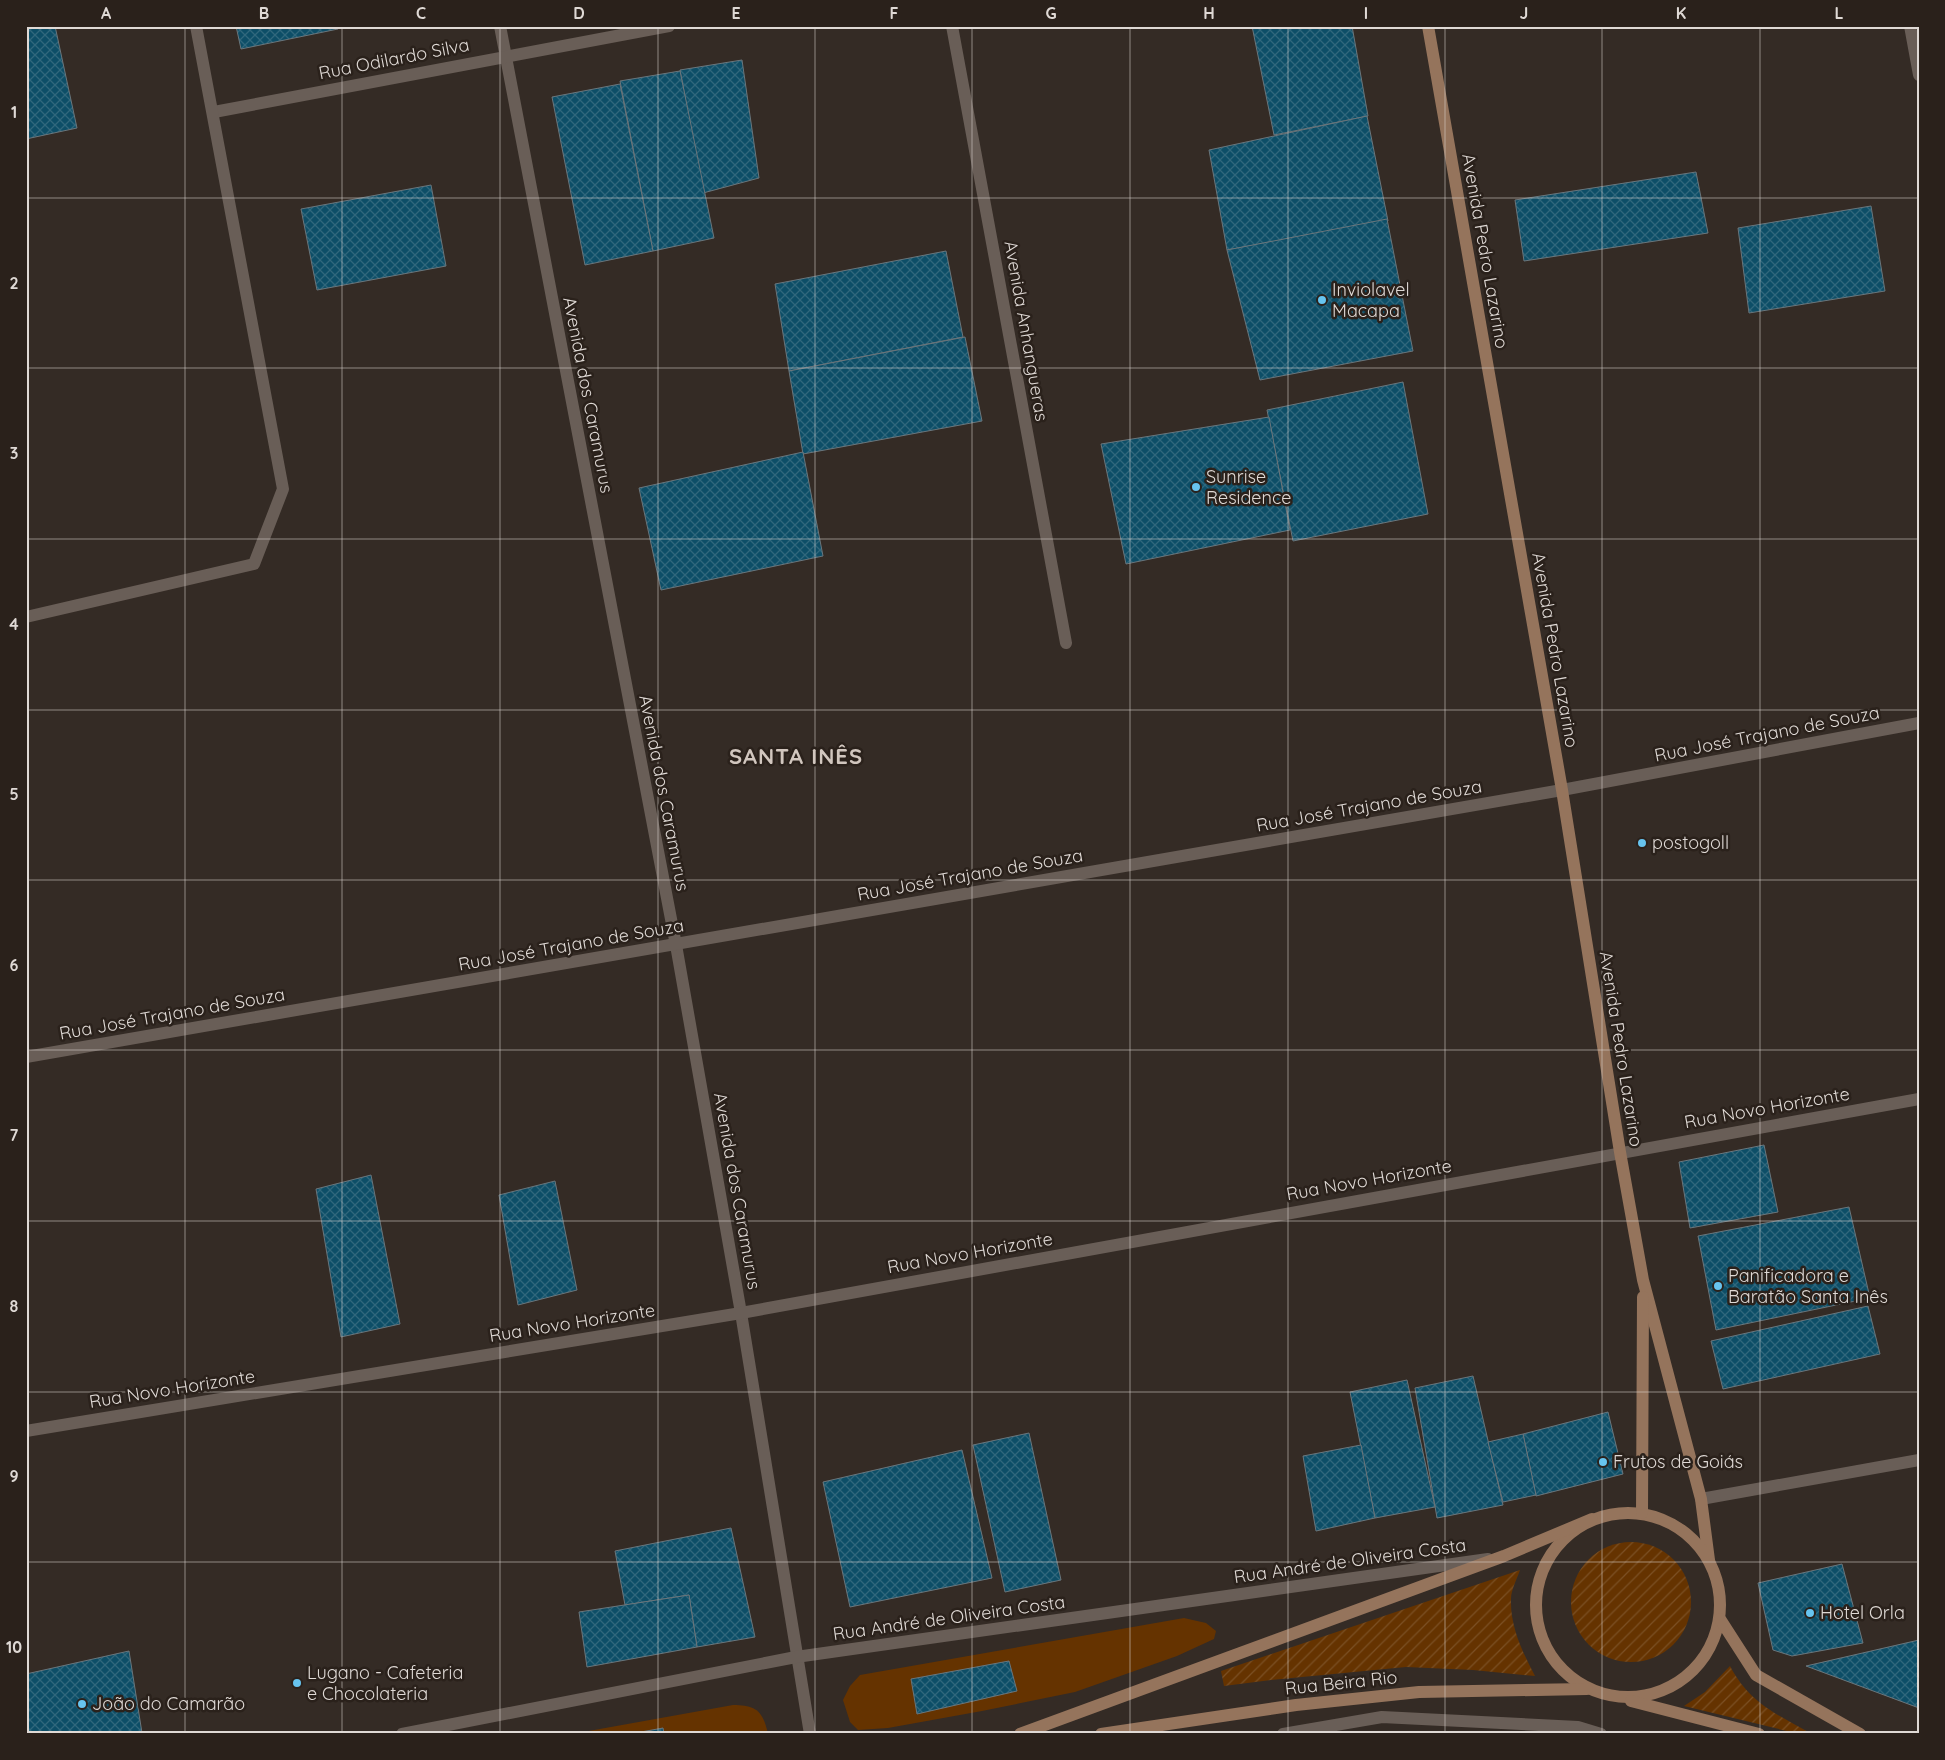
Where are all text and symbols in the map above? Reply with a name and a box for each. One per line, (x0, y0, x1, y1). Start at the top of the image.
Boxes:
text: A (101, 3, 112, 23)
text: B (259, 3, 269, 23)
text: C (416, 3, 426, 23)
text: D (573, 3, 585, 23)
text: E (731, 3, 741, 23)
text: F (890, 3, 899, 23)
text: G (1045, 3, 1057, 23)
text: H (1203, 3, 1215, 23)
text: I (1364, 3, 1368, 23)
text: J (1520, 3, 1528, 23)
text: K (1676, 3, 1686, 23)
text: L (1835, 3, 1844, 23)
street label: Rua Odilardo Silva (317, 33, 471, 84)
text: 1 (11, 102, 17, 122)
street label: Avenida Pedro Lazarino (1457, 152, 1514, 350)
street label: Avenida Anhangueras (999, 239, 1054, 423)
text: 2 (9, 273, 19, 293)
place label: Inviolavel Macapa (1332, 278, 1410, 322)
marker: Inviolavel Macapa (1316, 294, 1328, 306)
street label: Avenida dos Caramurus (558, 295, 619, 495)
text: 3 (10, 443, 18, 463)
place label: Sunrise Residence (1206, 465, 1291, 509)
marker: Sunrise Residence (1190, 481, 1202, 493)
street label: Avenida Pedro Lazarino (1527, 551, 1584, 749)
text: 4 (9, 614, 19, 634)
street label: Avenida dos Caramurus (634, 693, 695, 893)
street label: Rua José Trajano de Souza (1652, 700, 1881, 767)
district label: SANTA INÊS (729, 742, 863, 770)
street label: Rua José Trajano de Souza (1254, 774, 1484, 837)
text: 5 (9, 784, 19, 804)
place label: postogoll (1652, 831, 1729, 854)
marker: postogoll (1636, 837, 1648, 849)
street label: Rua José Trajano de Souza (855, 843, 1085, 906)
street label: Rua José Trajano de Souza (456, 913, 686, 976)
street label: Avenida Pedro Lazarino (1595, 949, 1648, 1148)
text: 6 (10, 955, 19, 975)
street label: Rua José Trajano de Souza (57, 982, 287, 1045)
street label: Rua Novo Horizonte (1682, 1082, 1851, 1133)
street label: Avenida dos Caramurus (709, 1091, 766, 1291)
text: 7 (10, 1125, 19, 1145)
street label: Rua Novo Horizonte (1284, 1154, 1453, 1205)
street label: Rua Novo Horizonte (885, 1227, 1054, 1278)
place label: Panificadora e Baratão Santa Inês (1728, 1264, 1888, 1308)
marker: Panificadora e Baratão Santa Inês (1712, 1280, 1724, 1292)
text: 8 (10, 1296, 19, 1316)
street label: Rua Novo Horizonte (487, 1298, 656, 1347)
street label: Rua Novo Horizonte (87, 1364, 256, 1413)
place label: Frutos de Goiás (1613, 1450, 1743, 1473)
marker: Frutos de Goiás (1597, 1456, 1609, 1468)
text: 9 (9, 1466, 19, 1486)
street label: Rua André de Oliveira Costa (1232, 1533, 1468, 1588)
street label: Rua André de Oliveira Costa (831, 1590, 1067, 1645)
place label: Hotel Orla (1820, 1601, 1905, 1624)
marker: Hotel Orla (1804, 1607, 1816, 1619)
text: 10 (6, 1637, 22, 1657)
place label: Lugano - Cafeteria e Chocolateria (307, 1661, 463, 1705)
street label: Rua Beira Rio (1284, 1665, 1398, 1700)
marker: Lugano - Cafeteria e Chocolateria (291, 1677, 303, 1689)
place label: João do Camarão (92, 1692, 245, 1715)
marker: João do Camarão (76, 1698, 88, 1710)

